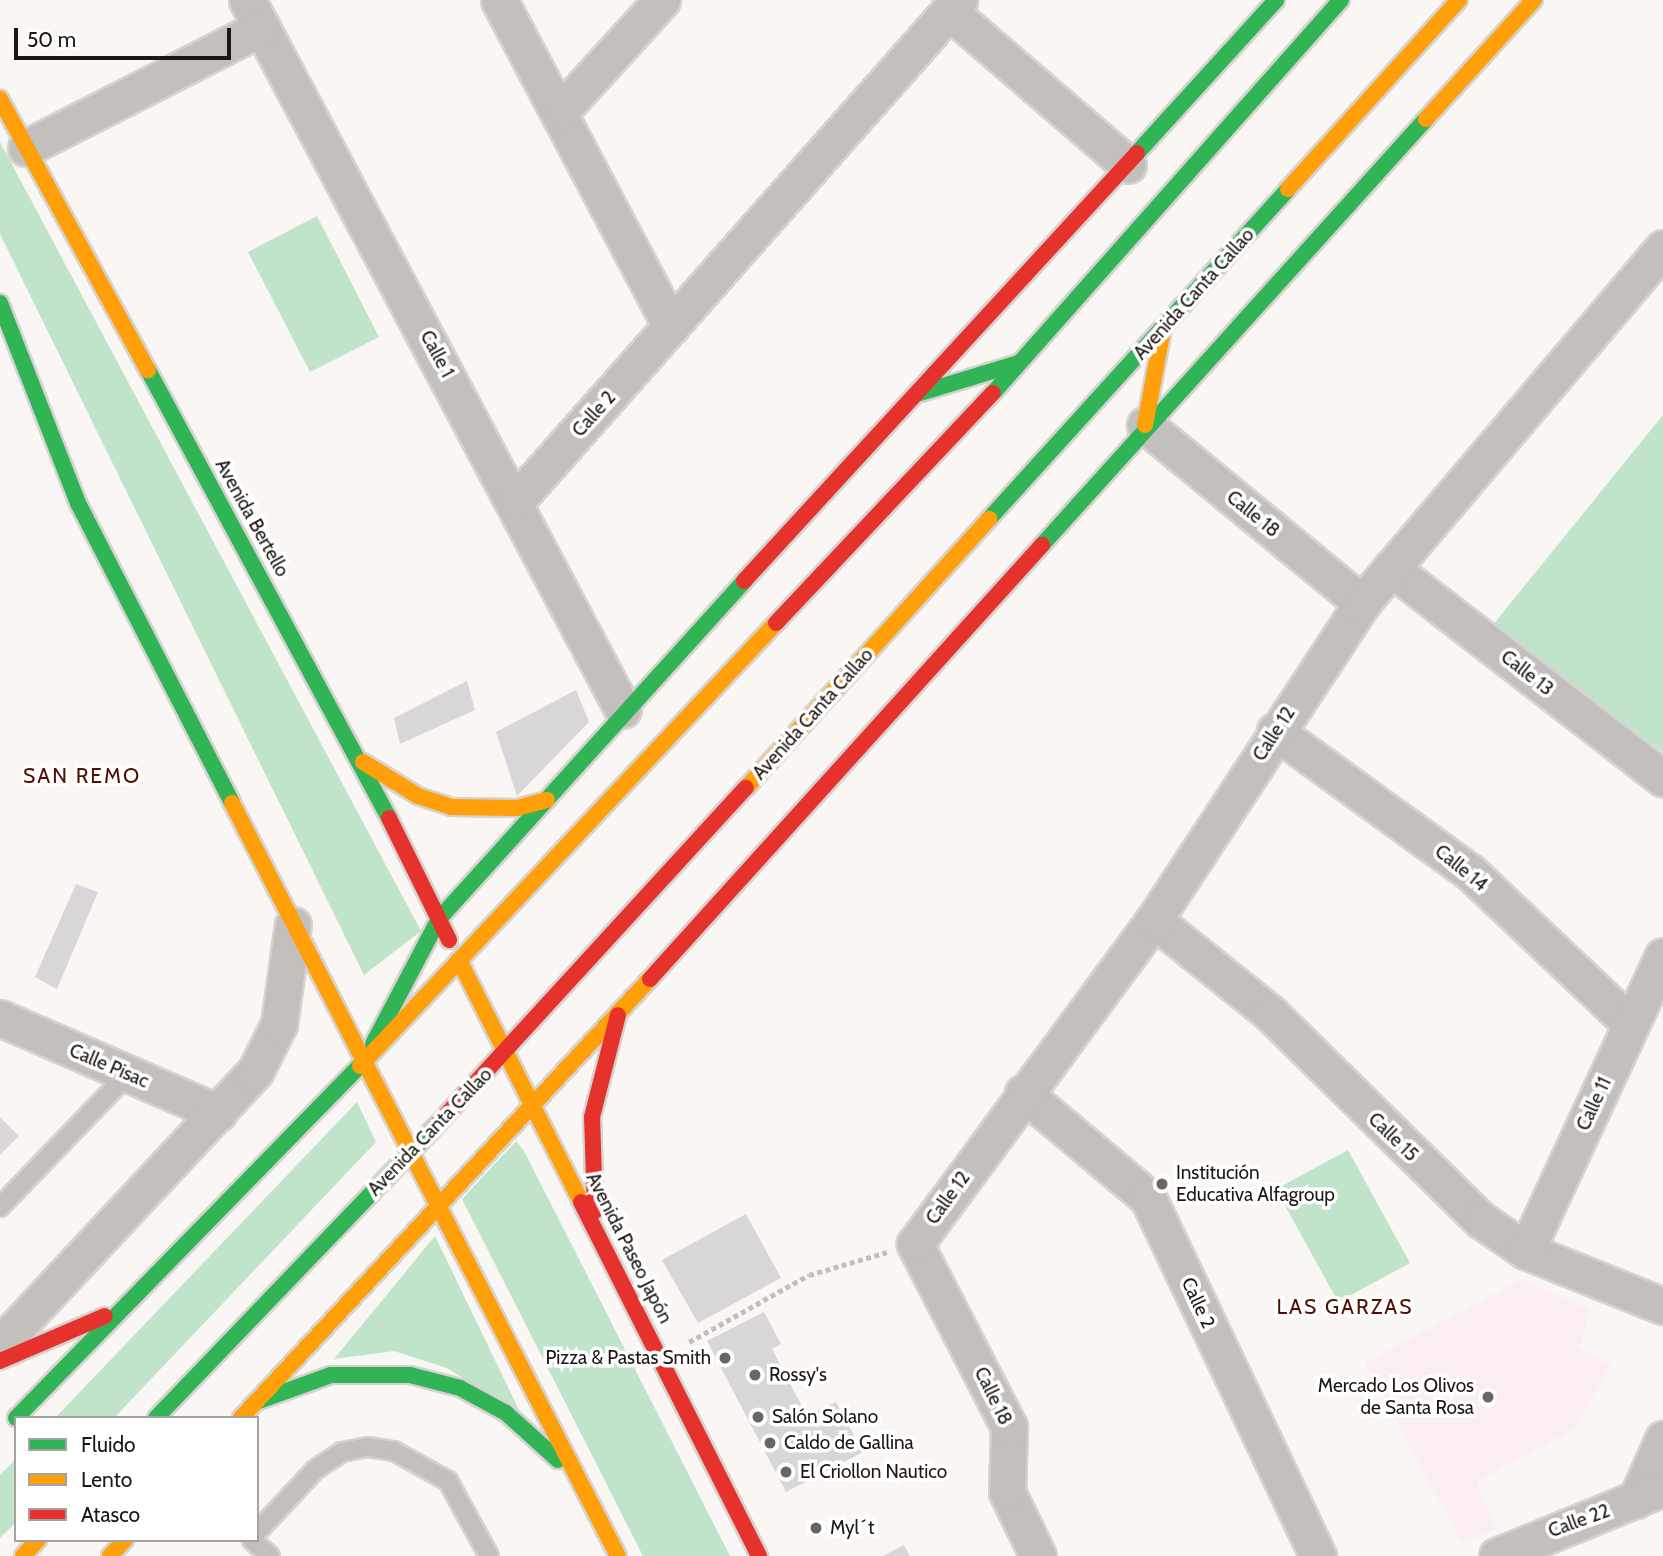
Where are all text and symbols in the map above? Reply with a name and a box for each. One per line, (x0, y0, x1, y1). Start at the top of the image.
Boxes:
scale bar (18, 14, 234, 58)
text: 50 m (27, 27, 76, 52)
street label: Avenida Canta Callao (1129, 224, 1259, 364)
street label: Calle 1 (415, 327, 459, 381)
street label: Calle 2 (568, 386, 620, 442)
street label: Avenida Bertello (210, 455, 294, 581)
street label: Calle 18 (1222, 486, 1284, 542)
street label: Avenida Canta Callao (748, 644, 878, 784)
street label: Calle 13 (1496, 645, 1558, 701)
street label: Calle 12 (1248, 703, 1300, 765)
district label: SAN REMO (24, 763, 140, 789)
street label: Calle 14 (1430, 840, 1492, 896)
street label: Calle Pisac (66, 1039, 152, 1093)
street label: Avenida Canta Callao (363, 1063, 497, 1201)
street label: Calle 11 (1572, 1074, 1616, 1134)
street label: Calle 15 (1363, 1108, 1423, 1166)
place label: Institución Educativa Alfagroup (1176, 1162, 1335, 1206)
street label: Calle 12 (921, 1167, 975, 1229)
street label: Avenida Paseo Japón (581, 1169, 677, 1327)
marker: Institución Educativa Alfagroup (1154, 1176, 1170, 1192)
street label: Calle 2 (1176, 1274, 1220, 1332)
district label: LAS GARZAS (1278, 1294, 1412, 1320)
place label: Pizza & Pastas Smith (545, 1347, 711, 1369)
marker: Pizza & Pastas Smith (717, 1350, 733, 1366)
street label: Calle 18 (969, 1363, 1017, 1429)
place label: Rossy's (769, 1364, 827, 1386)
marker: Rossy's (747, 1367, 763, 1383)
place label: Mercado Los Olivos de Santa Rosa (1318, 1375, 1474, 1419)
marker: Mercado Los Olivos de Santa Rosa (1480, 1389, 1496, 1405)
place label: Salón Solano (772, 1406, 878, 1428)
marker: Salón Solano (750, 1409, 766, 1425)
legend (14, 1416, 259, 1542)
text: Fluido (81, 1432, 136, 1457)
place label: Caldo de Gallina (784, 1432, 914, 1454)
marker: Caldo de Gallina (762, 1435, 778, 1451)
place label: El Criollon Nautico (800, 1461, 947, 1483)
marker: El Criollon Nautico (778, 1464, 794, 1480)
text: Lento (81, 1467, 132, 1492)
street label: Calle 22 (1545, 1499, 1613, 1543)
text: Atasco (81, 1502, 140, 1527)
place label: Myl´t (830, 1517, 874, 1539)
marker: Myl´t (808, 1520, 824, 1536)

